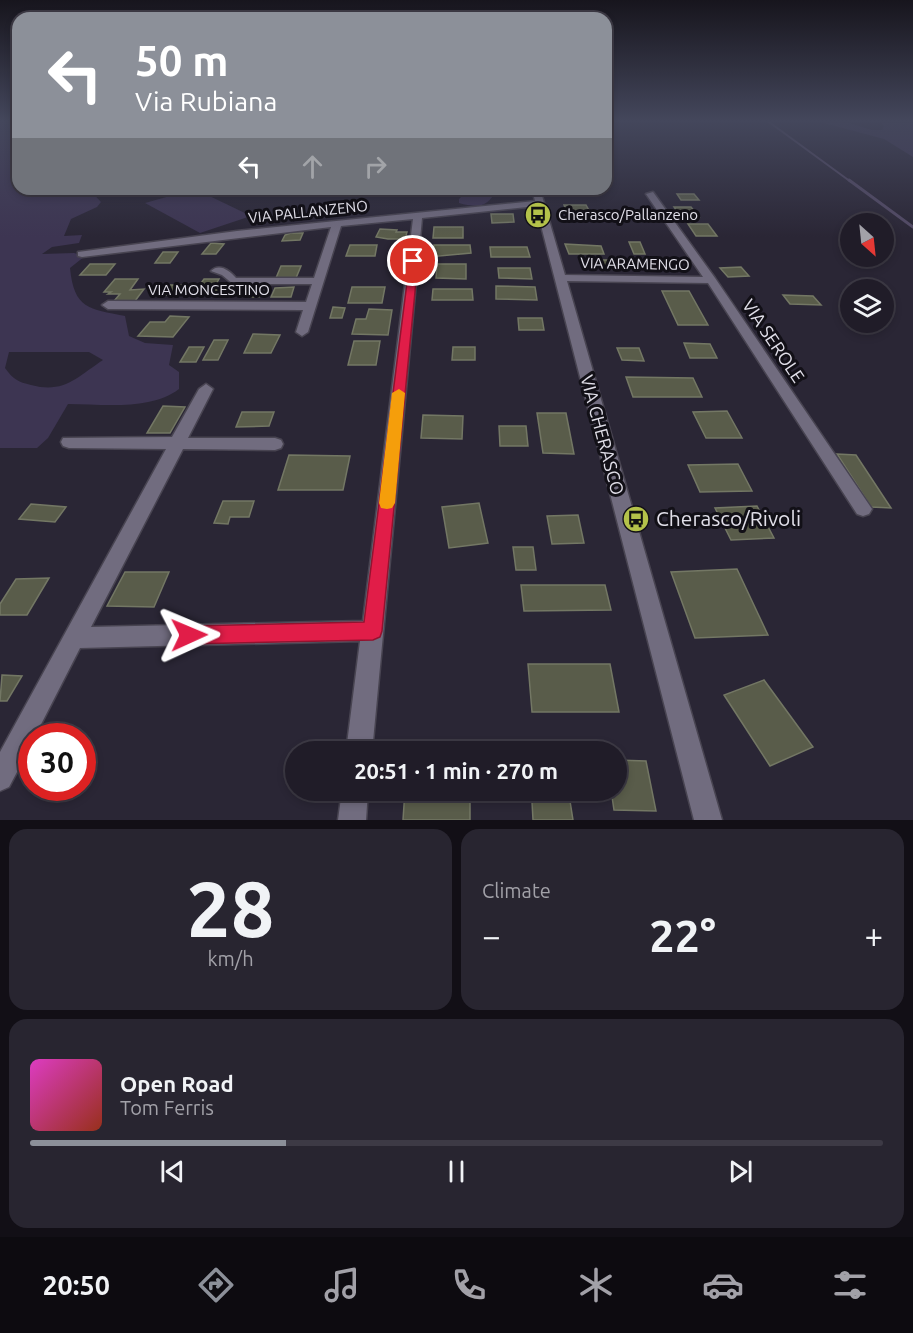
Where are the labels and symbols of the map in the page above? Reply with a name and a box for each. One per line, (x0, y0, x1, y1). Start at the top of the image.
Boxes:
street label: VIA PALLANZENO (247, 197, 369, 226)
bus stop icon: Cherasco/Pallanzeno (523, 200, 553, 230)
place label: Cherasco/Pallanzeno (558, 206, 698, 223)
north arrow (840, 213, 894, 267)
pin (387, 235, 438, 286)
street label: VIA ARAMENGO (580, 254, 690, 273)
street label: VIA MONCESTINO (148, 281, 270, 298)
street label: VIA SEROLE (739, 295, 809, 386)
street label: VIA CHERASCO (577, 373, 629, 497)
bus stop icon: Cherasco/Rivoli (621, 504, 651, 534)
place label: Cherasco/Rivoli (656, 506, 801, 530)
position arrow (157, 603, 221, 667)
speed limit sign: 30 (18, 723, 96, 801)

